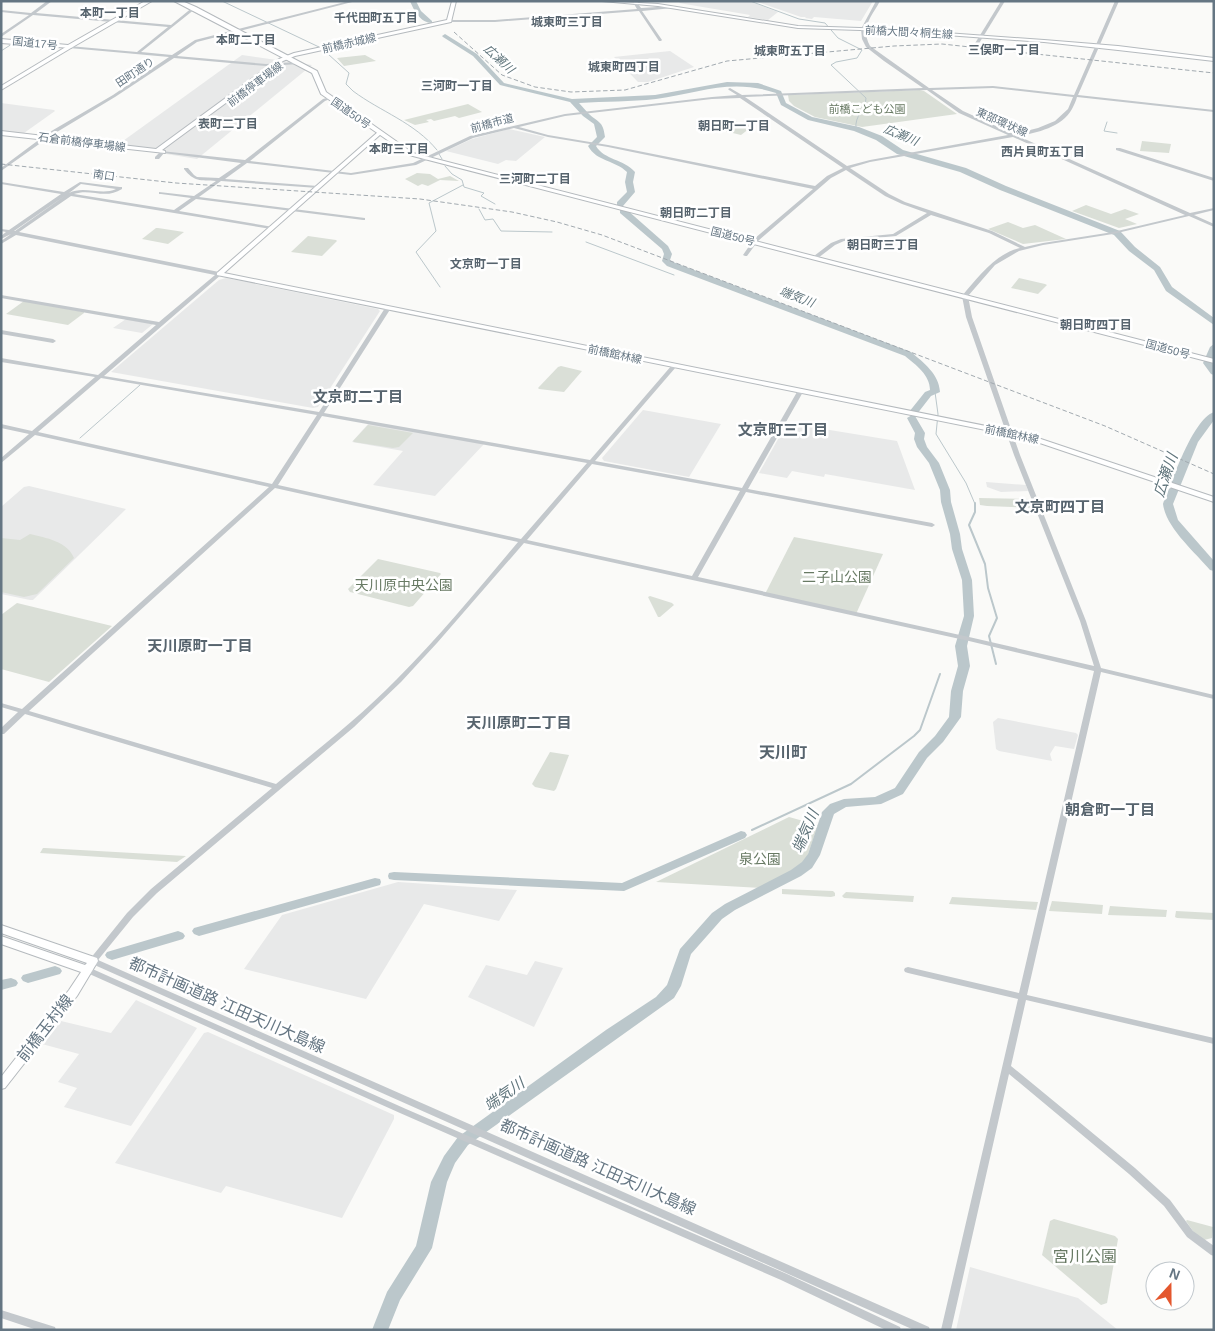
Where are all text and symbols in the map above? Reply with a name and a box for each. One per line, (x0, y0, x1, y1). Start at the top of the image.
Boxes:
district label: 本町一丁目 (80, 6, 140, 20)
district label: 千代田町五丁目 (334, 11, 418, 25)
district label: 城東町三丁目 (531, 15, 603, 29)
street label: 前橋大間々桐生線 (865, 24, 953, 40)
street label: 前橋赤城線 (321, 31, 377, 55)
district label: 本町二丁目 (216, 33, 276, 47)
street label: 国道17号 (12, 35, 58, 51)
water label: 広瀬川 (481, 42, 518, 78)
district label: 三俣町一丁目 (968, 43, 1040, 57)
district label: 城東町五丁目 (754, 44, 826, 58)
street label: 田町通り (113, 55, 157, 89)
street label: 前橋停車場線 (225, 59, 285, 109)
district label: 城東町四丁目 (588, 60, 660, 74)
district label: 三河町一丁目 (421, 79, 493, 93)
street label: 国道50号 (329, 95, 373, 131)
park label: 前橋こども公園 (829, 103, 906, 115)
street label: 東部環状線 (974, 105, 1030, 139)
street label: 前橋市道 (469, 112, 515, 134)
district label: 表町二丁目 (198, 117, 258, 131)
district label: 朝日町一丁目 (698, 119, 770, 133)
water label: 広瀬川 (882, 122, 922, 149)
street label: 石倉前橋停車場線 (38, 131, 126, 153)
district label: 本町三丁目 (369, 142, 429, 156)
district label: 西片貝町五丁目 (1001, 145, 1085, 159)
street label: 南口 (92, 168, 116, 182)
district label: 三河町二丁目 (499, 172, 571, 186)
district label: 朝日町二丁目 (660, 206, 732, 220)
street label: 国道50号 (710, 225, 756, 247)
district label: 朝日町三丁目 (847, 238, 919, 252)
district label: 文京町一丁目 (450, 257, 522, 271)
water label: 端気川 (778, 284, 818, 311)
district label: 朝日町四丁目 (1060, 318, 1132, 332)
street label: 国道50号 (1145, 337, 1191, 361)
street label: 前橋館林線 (587, 342, 643, 366)
district label: 文京町二丁目 (313, 388, 403, 405)
district label: 文京町三丁目 (738, 421, 828, 438)
street label: 前橋館林線 (984, 422, 1040, 446)
water label: 広瀬川 (1150, 449, 1181, 499)
district label: 文京町四丁目 (1015, 498, 1105, 515)
park label: 二子山公園 (802, 569, 872, 585)
park label: 天川原中央公園 (355, 577, 453, 593)
district label: 天川原町一丁目 (147, 637, 253, 654)
district label: 天川原町二丁目 (466, 714, 572, 731)
district label: 天川町 (759, 744, 807, 761)
district label: 朝倉町一丁目 (1065, 801, 1155, 818)
water label: 端気川 (788, 805, 822, 855)
park label: 泉公園 (739, 851, 781, 867)
street label: 都市計画道路 江田天川大島線 (126, 954, 328, 1056)
street label: 前橋玉村線 (14, 991, 76, 1065)
water label: 端気川 (481, 1073, 529, 1114)
street label: 都市計画道路 江田天川大島線 (497, 1116, 699, 1218)
park label: 宮川公園 (1053, 1248, 1117, 1265)
north arrow (1145, 1261, 1195, 1311)
text: N (1167, 1265, 1182, 1283)

